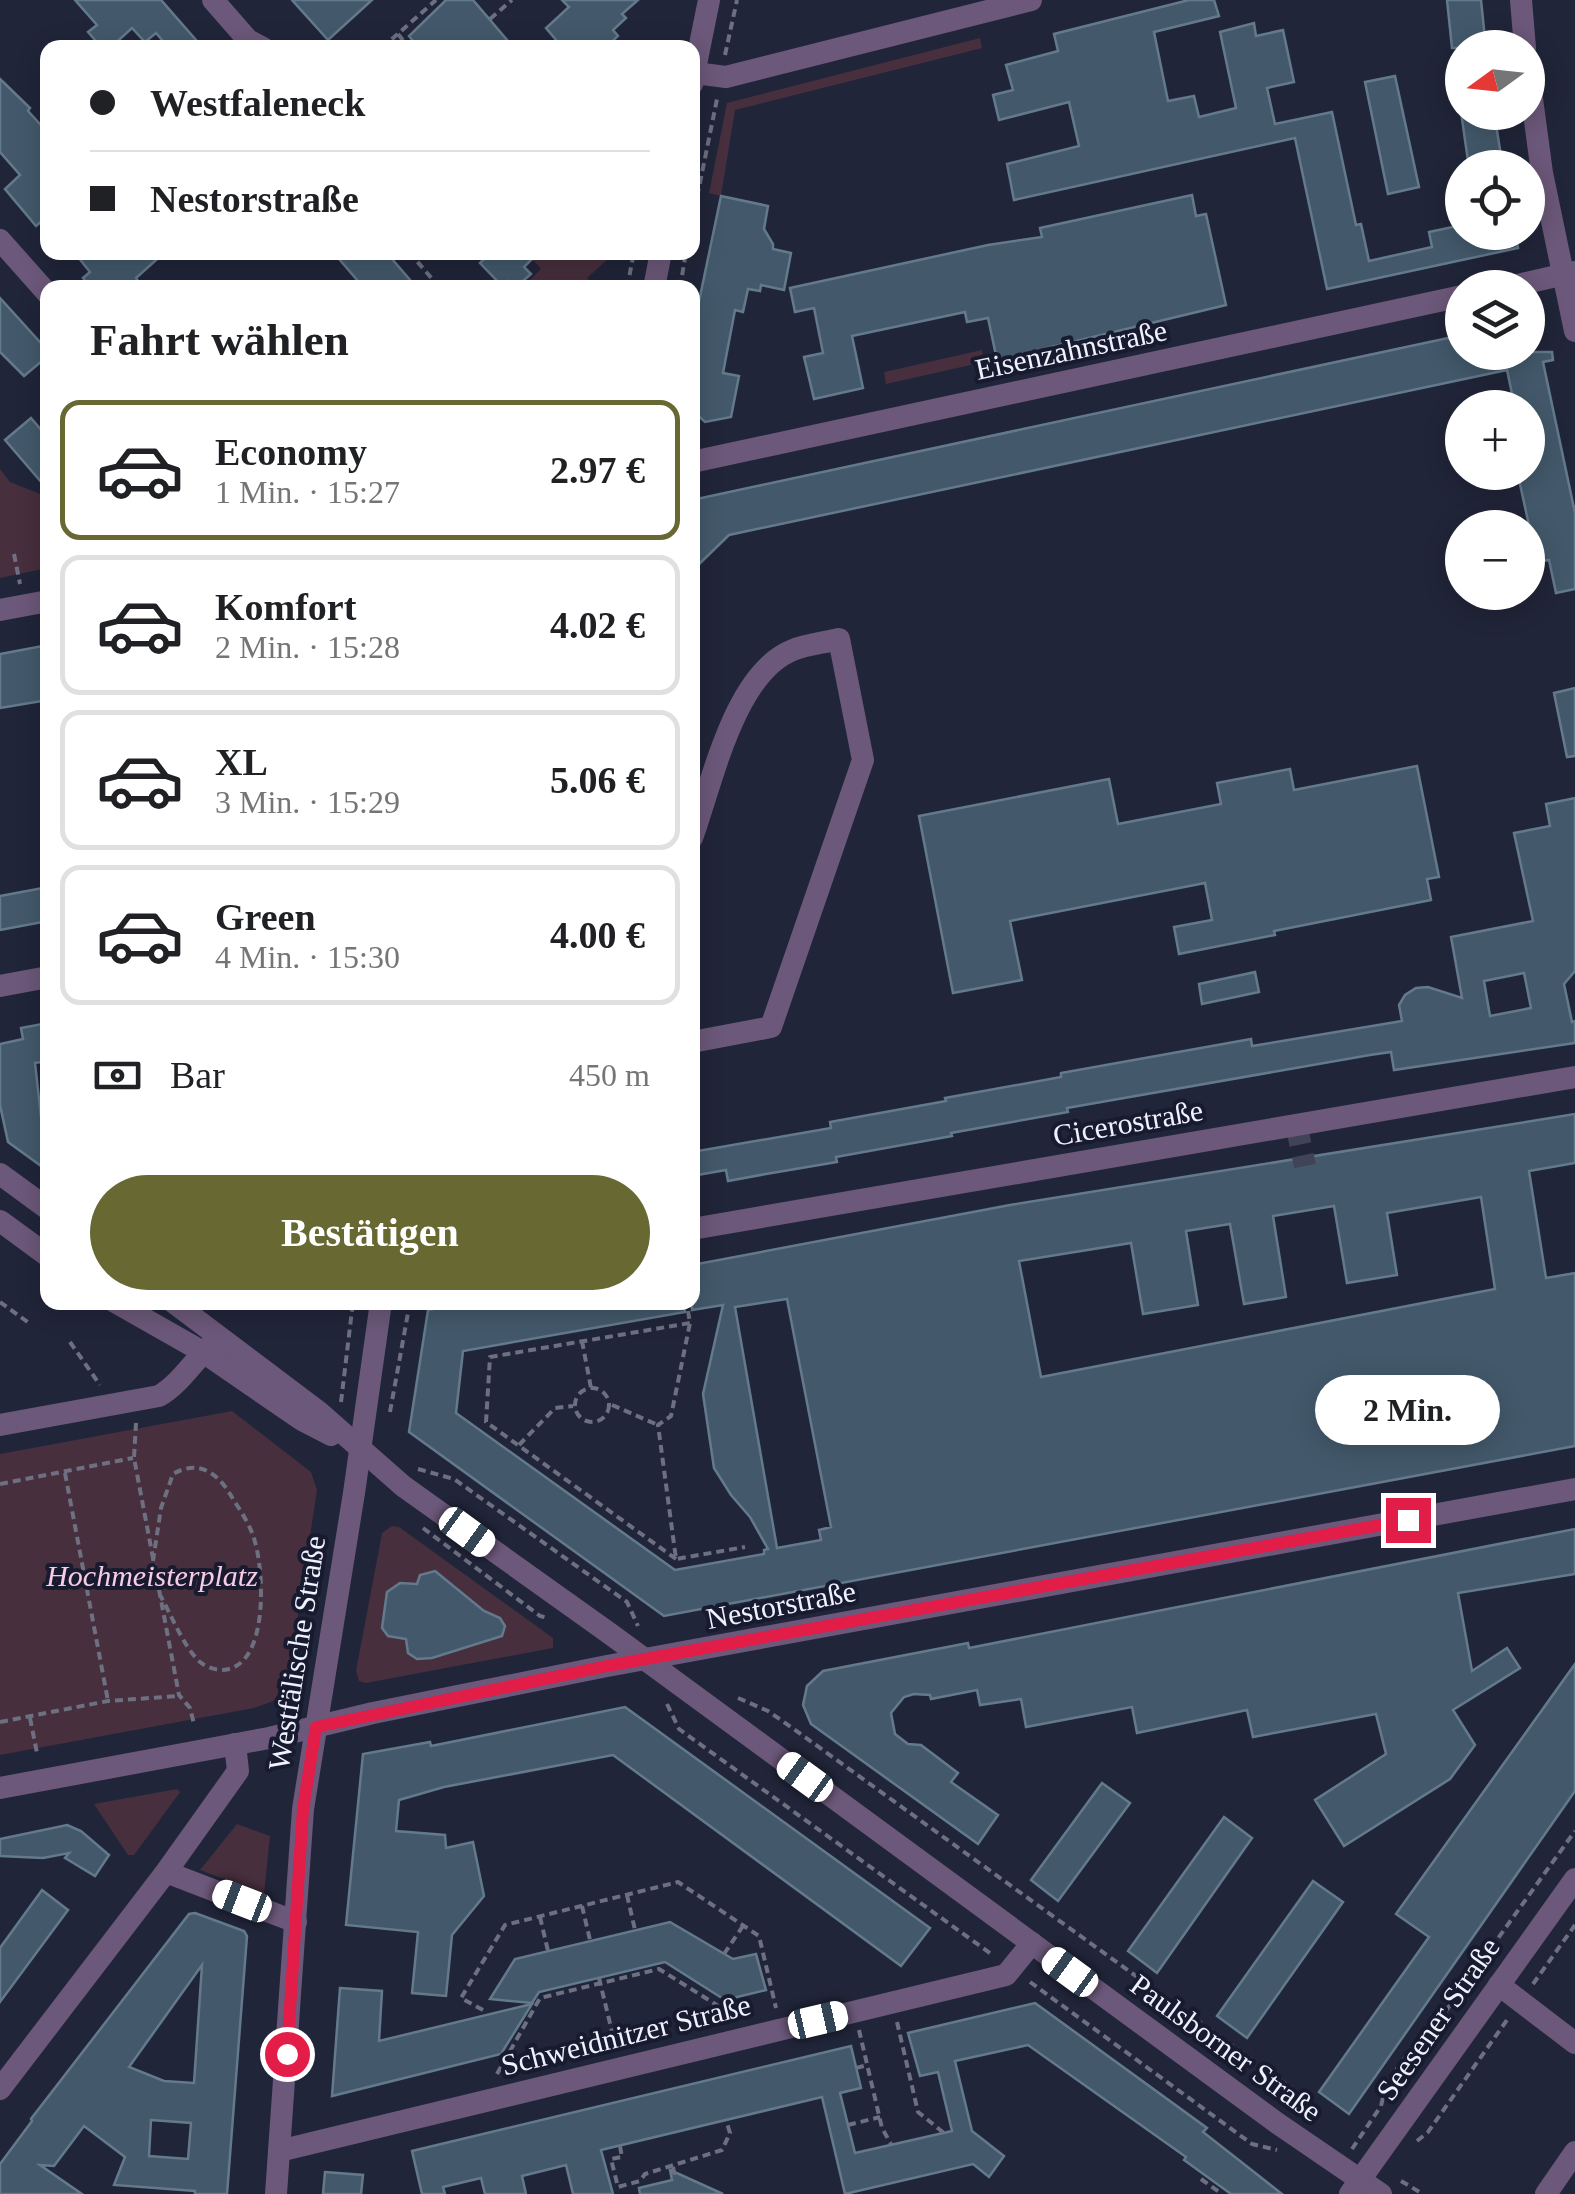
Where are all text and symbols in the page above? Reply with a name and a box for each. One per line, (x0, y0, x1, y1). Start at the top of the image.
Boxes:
north arrow (1445, 30, 1545, 130)
map controls (1445, 30, 1545, 610)
text: Westfaleneck (150, 82, 365, 124)
button: locate (1445, 150, 1545, 250)
text: Nestorstraße (150, 178, 359, 220)
button: layers (1445, 270, 1545, 370)
street label: Eisenzahnstraße (972, 313, 1170, 386)
text: Fahrt wählen (90, 315, 349, 365)
button: + (1445, 390, 1545, 490)
icon: car (95, 425, 185, 515)
text: Economy (215, 431, 367, 473)
text: 2.97 € (550, 449, 645, 491)
text: 1 Min. · 15:27 (215, 474, 400, 510)
button: − (1445, 510, 1545, 610)
icon: car (95, 580, 185, 670)
text: Komfort (215, 586, 356, 628)
text: 4.02 € (550, 604, 645, 646)
text: 2 Min. · 15:28 (215, 629, 400, 665)
icon: car (95, 735, 185, 825)
text: XL (215, 741, 268, 783)
text: 5.06 € (550, 759, 645, 801)
text: 3 Min. · 15:29 (215, 784, 400, 820)
icon: car (95, 890, 185, 980)
text: Green (215, 896, 316, 938)
text: 4.00 € (550, 914, 645, 956)
text: 4 Min. · 15:30 (215, 939, 400, 975)
icon: cash (90, 1048, 145, 1103)
text: Bar (170, 1054, 225, 1096)
text: 450 m (569, 1057, 650, 1093)
street label: Cicerostraße (1050, 1093, 1205, 1152)
button: Bestätigen (90, 1175, 650, 1290)
callout: 2 Min. (1316, 1375, 1500, 1445)
text: 2 Min. (1363, 1392, 1452, 1428)
route end (1386, 1498, 1431, 1543)
car (434, 1502, 500, 1562)
street label: Westfälische Straße (262, 1533, 331, 1772)
park label: Hochmeisterplatz (45, 1559, 258, 1592)
street label: Nestorstraße (703, 1574, 858, 1635)
car (772, 1747, 838, 1807)
car (209, 1876, 275, 1926)
street label: Seesener Straße (1369, 1931, 1506, 2106)
car (1037, 1942, 1103, 2002)
street label: Paulsborner Straße (1125, 1967, 1328, 2128)
street label: Schweidnitzer Straße (498, 1988, 754, 2081)
car (785, 1999, 851, 2041)
route start (265, 2032, 310, 2077)

